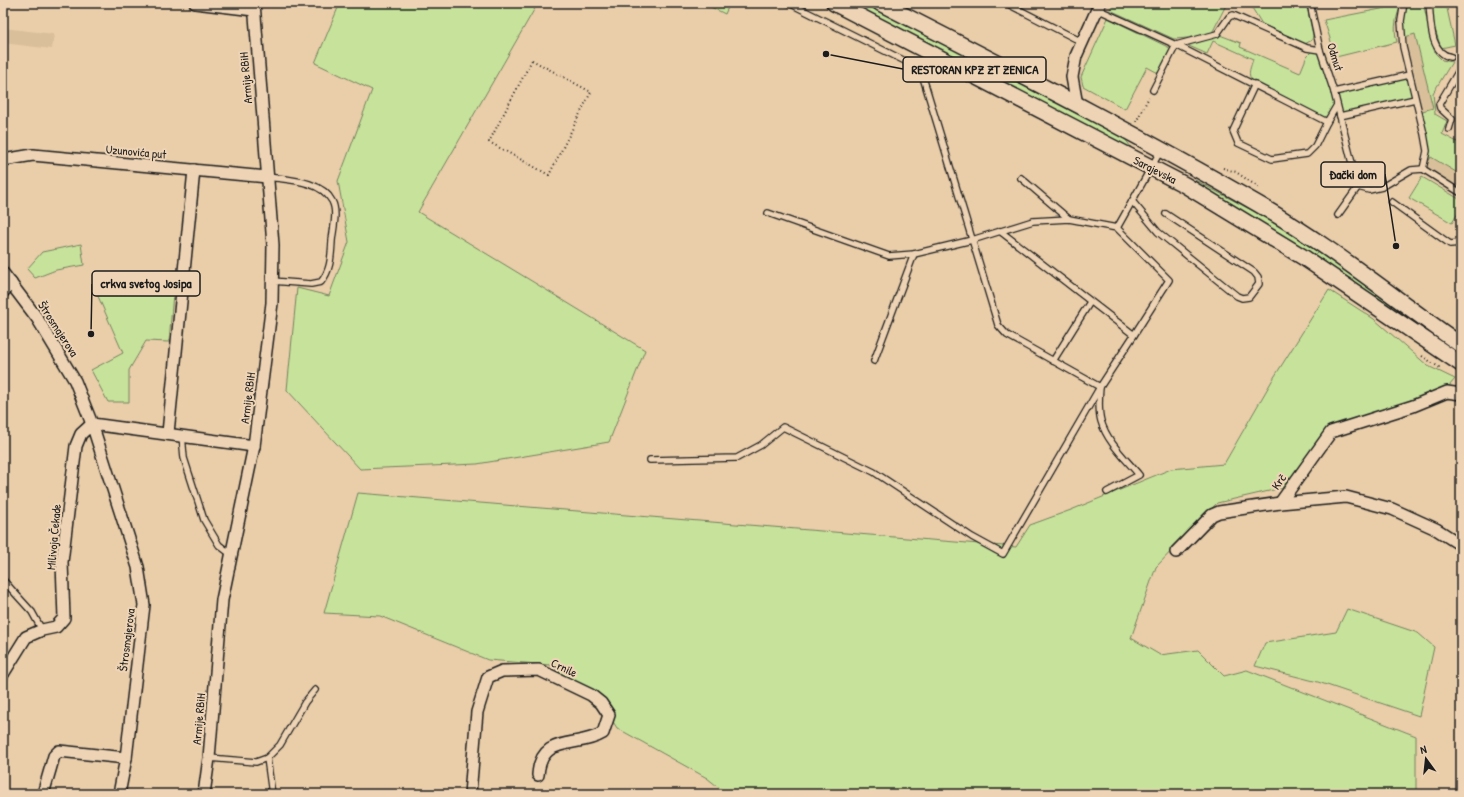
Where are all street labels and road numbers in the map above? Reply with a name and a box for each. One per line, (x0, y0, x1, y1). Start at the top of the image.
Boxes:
street label: Odmut (1323, 41, 1348, 74)
street label: Armije RBiH (235, 51, 256, 104)
street label: Uzunovića put (105, 140, 168, 163)
street label: Sarajevska (1131, 151, 1180, 188)
street label: Štrosmajerova (34, 298, 83, 360)
street label: Armije RBiH (236, 371, 259, 425)
street label: Krč (1267, 470, 1290, 493)
street label: Milivoja Čekade (42, 503, 65, 571)
street label: Štrosmajerova (114, 607, 139, 672)
street label: Crnile (548, 654, 580, 681)
street label: Armije RBiH (188, 692, 209, 745)

